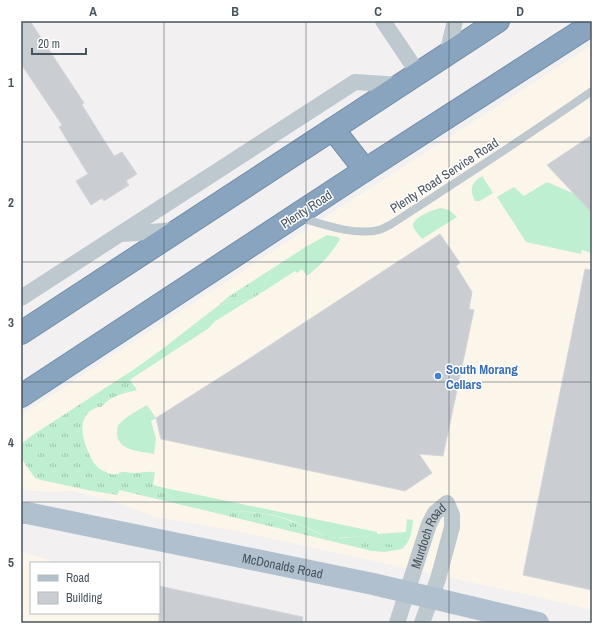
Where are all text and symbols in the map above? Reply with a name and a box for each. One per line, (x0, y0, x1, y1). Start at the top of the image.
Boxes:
text: A (89, 3, 97, 20)
text: B (231, 3, 239, 20)
text: C (374, 3, 382, 20)
text: D (516, 3, 524, 20)
scale bar (32, 30, 86, 56)
text: 20 m (38, 36, 60, 52)
text: 1 (8, 74, 14, 91)
street label: Plenty Road Service Road (387, 134, 502, 217)
street label: Plenty Road (277, 186, 335, 232)
text: 2 (8, 194, 14, 211)
text: 3 (8, 314, 14, 331)
place label: South Morang Cellars (446, 361, 518, 393)
marker: South Morang Cellars (433, 371, 443, 381)
text: 4 (8, 434, 14, 451)
street label: Murdoch Road (407, 499, 450, 571)
street label: McDonalds Road (241, 549, 324, 583)
text: 5 (8, 554, 14, 571)
legend (30, 562, 160, 614)
text: Road (66, 570, 90, 586)
text: Building (66, 590, 103, 606)

